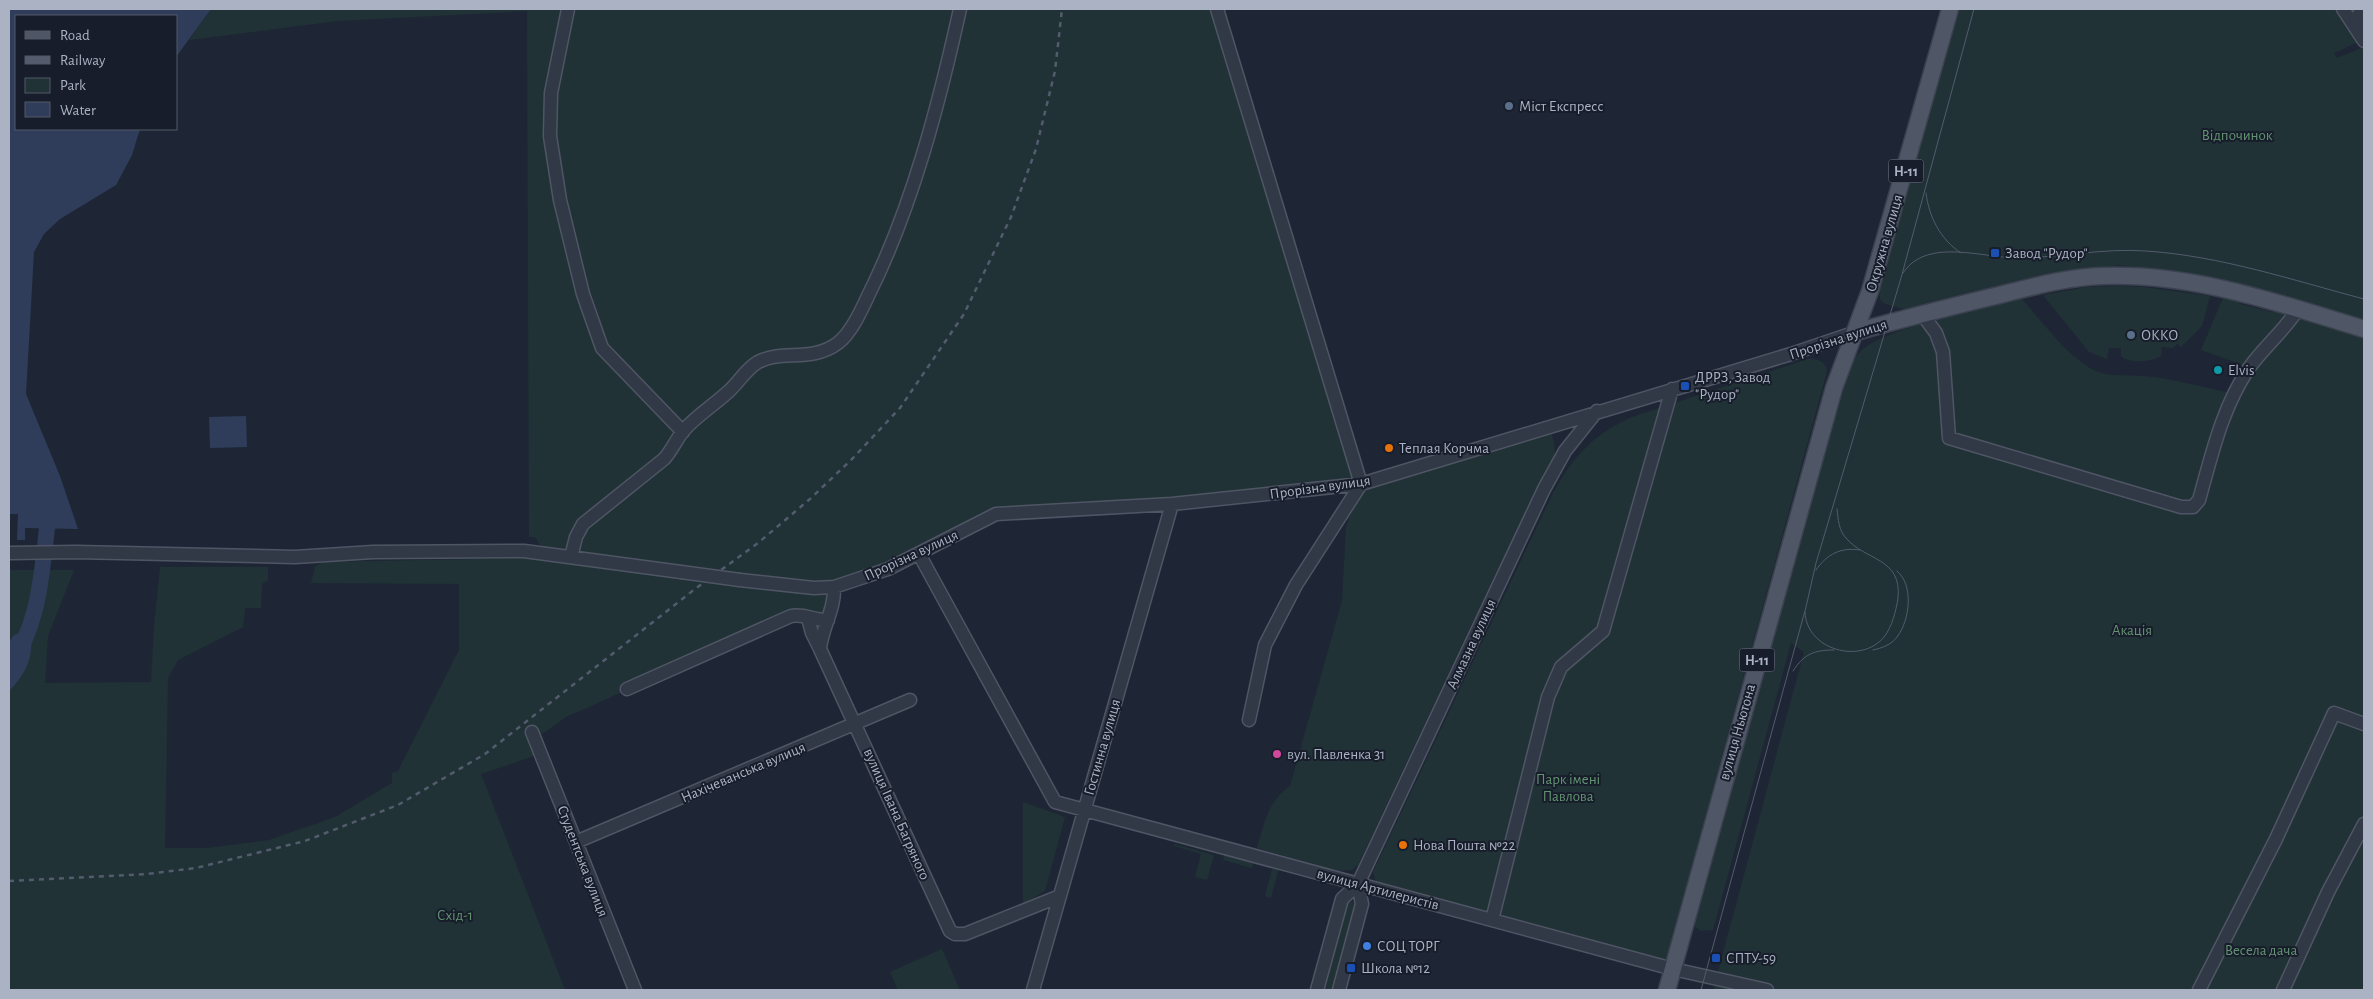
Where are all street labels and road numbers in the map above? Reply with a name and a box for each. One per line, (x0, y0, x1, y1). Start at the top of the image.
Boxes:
road number: Н-11 (1888, 160, 1924, 182)
street label: Окружна вулиця (1863, 193, 1906, 294)
street label: Прорізна вулиця (1787, 317, 1889, 362)
street label: Прорізна вулиця (1269, 473, 1371, 502)
street label: Прорізна вулиця (862, 527, 960, 584)
street label: Алмазна вулиця (1444, 597, 1499, 692)
road number: Н-11 (1740, 648, 1774, 672)
street label: вулиця Ньютона (1717, 682, 1758, 782)
street label: Гостинна вулиця (1082, 697, 1123, 797)
street label: Нахічеванська вулиця (679, 739, 808, 805)
street label: вулиця Івана Багряного (861, 746, 932, 882)
street label: Студентська вулиця (554, 803, 611, 919)
street label: вулиця Артилеристів (1315, 866, 1441, 913)

